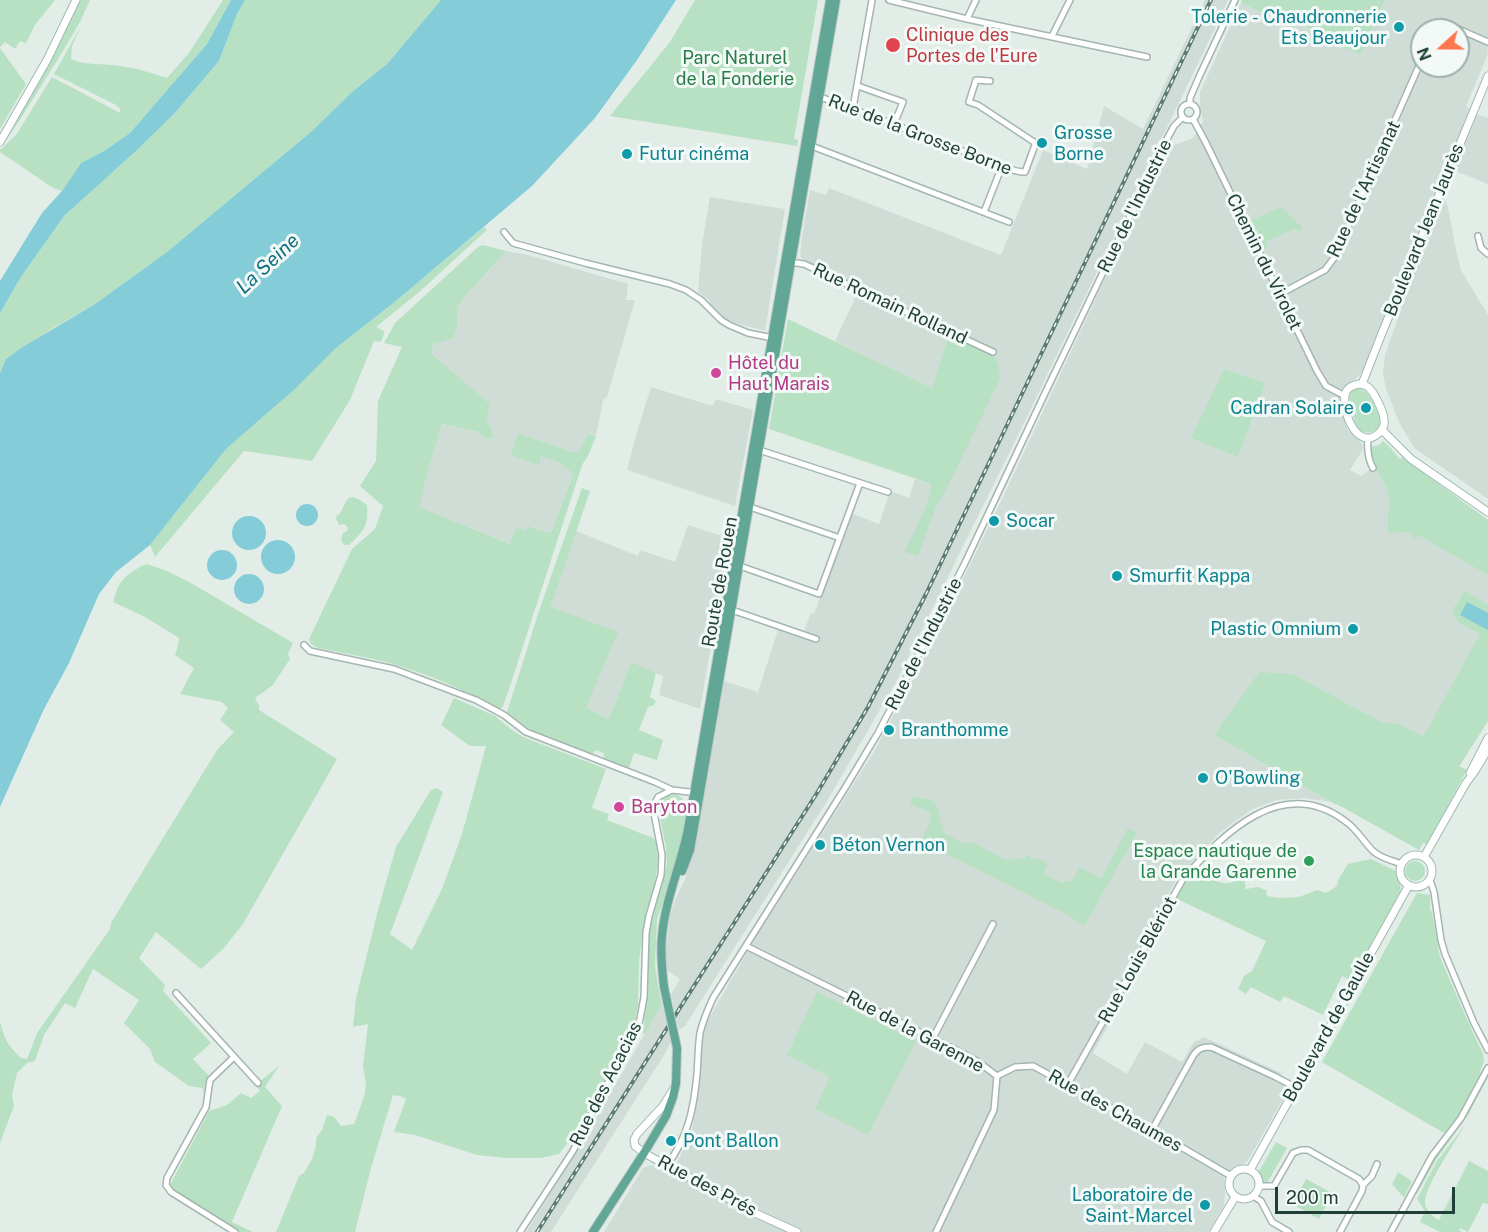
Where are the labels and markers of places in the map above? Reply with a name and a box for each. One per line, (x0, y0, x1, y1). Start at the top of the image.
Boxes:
place label: Tolerie - Chaudronnerie Ets Beaujour (1191, 6, 1387, 48)
marker: Tolerie - Chaudronnerie Ets Beaujour (1392, 20, 1406, 34)
place label: Clinique des Portes de l'Eure (906, 24, 1038, 66)
marker: Clinique des Portes de l'Eure (884, 36, 902, 54)
place label: Grosse Borne (1054, 122, 1113, 164)
marker: Grosse Borne (1035, 136, 1049, 150)
place label: Futur cinéma (639, 143, 749, 165)
marker: Futur cinéma (620, 147, 634, 161)
place label: Hôtel du Haut Marais (728, 352, 830, 394)
marker: Hôtel du Haut Marais (709, 366, 723, 380)
place label: Cadran Solaire (1230, 397, 1354, 419)
marker: Cadran Solaire (1359, 401, 1373, 415)
place label: Socar (1006, 510, 1055, 532)
marker: Socar (987, 514, 1001, 528)
place label: Smurfit Kappa (1129, 565, 1250, 587)
marker: Smurfit Kappa (1110, 569, 1124, 583)
place label: Plastic Omnium (1210, 618, 1341, 640)
marker: Plastic Omnium (1346, 622, 1360, 636)
place label: Branthomme (901, 719, 1009, 741)
marker: Branthomme (882, 723, 896, 737)
place label: O'Bowling (1215, 767, 1300, 789)
marker: O'Bowling (1196, 771, 1210, 785)
place label: Baryton (631, 796, 697, 818)
marker: Baryton (612, 800, 626, 814)
place label: Béton Vernon (832, 834, 945, 856)
marker: Béton Vernon (813, 838, 827, 852)
place label: Espace nautique de la Grande Garenne (1133, 840, 1297, 882)
marker: Espace nautique de la Grande Garenne (1302, 854, 1316, 868)
place label: Pont Ballon (683, 1130, 779, 1152)
marker: Pont Ballon (664, 1134, 678, 1148)
place label: Laboratoire de Saint-Marcel (1072, 1184, 1193, 1226)
marker: Laboratoire de Saint-Marcel (1198, 1198, 1212, 1212)

